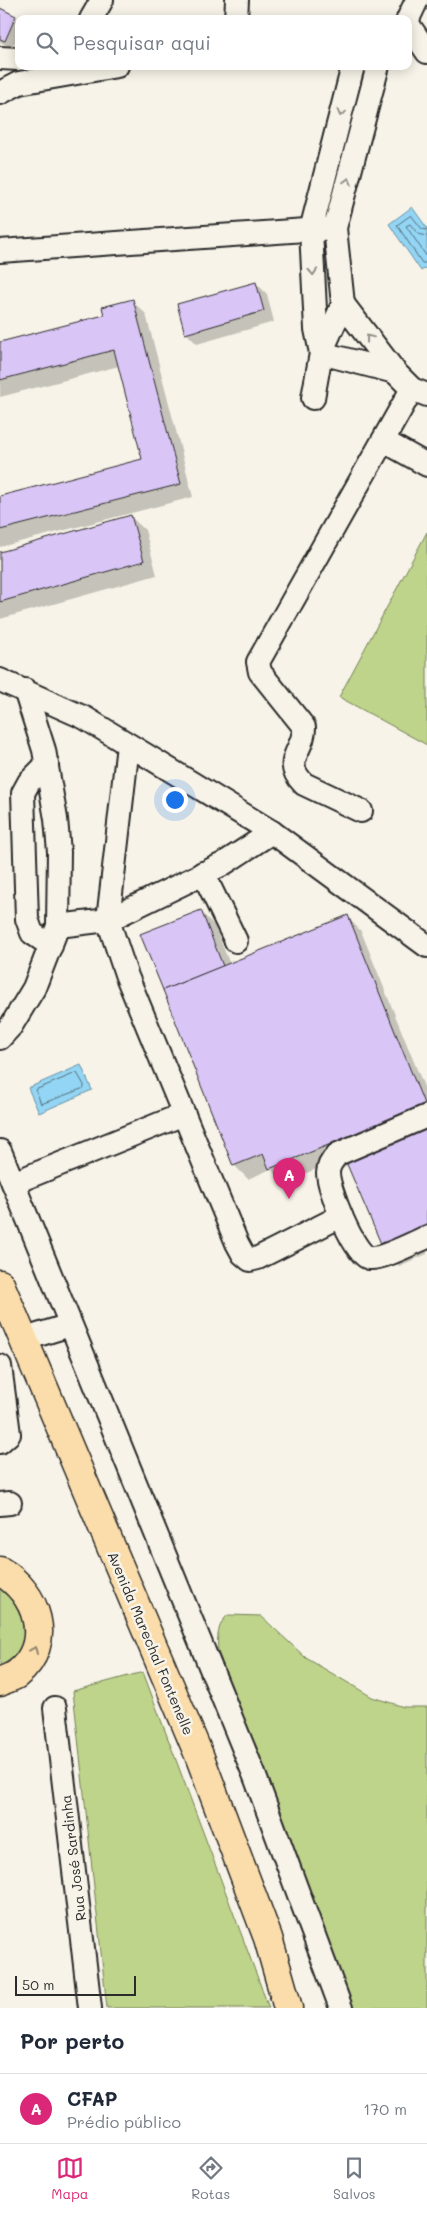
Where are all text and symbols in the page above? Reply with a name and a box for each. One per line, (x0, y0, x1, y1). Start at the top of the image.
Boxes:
search box (15, 15, 412, 70)
icon: search (33, 29, 61, 57)
text: Pesquisar aqui (73, 30, 211, 55)
one-way arrow (336, 109, 347, 118)
one-way arrow (342, 177, 352, 185)
one-way arrow (308, 268, 318, 276)
one-way arrow (367, 335, 375, 344)
your location (162, 787, 188, 813)
pin: A (273, 1158, 305, 1199)
street label: Avenida Marechal Fontenelle (104, 1548, 198, 1738)
one-way arrow (28, 1646, 39, 1655)
street label: Rua José Sardinha (56, 1794, 90, 1922)
scale bar (15, 1973, 136, 1996)
text: 50 m (22, 1975, 54, 1994)
text: Por perto (20, 2027, 124, 2054)
text: CFAP (67, 2086, 118, 2111)
text: A (30, 2098, 42, 2119)
text: 170 m (363, 2098, 407, 2119)
text: Prédio público (67, 2111, 181, 2132)
tab: Mapa (51, 2154, 89, 2203)
tab: Rotas (191, 2154, 230, 2203)
tab: Salvos (333, 2154, 376, 2203)

